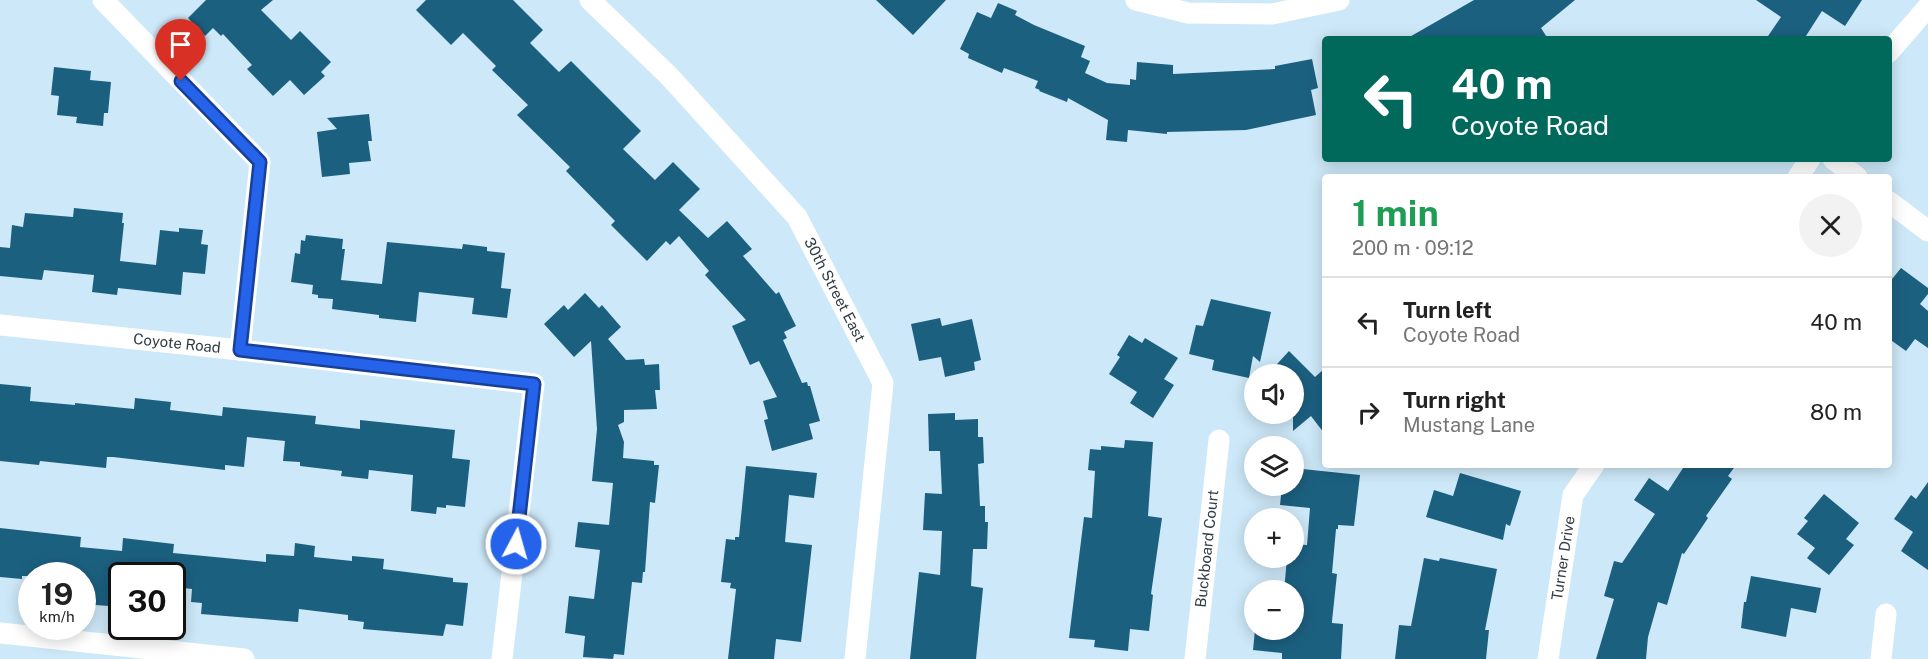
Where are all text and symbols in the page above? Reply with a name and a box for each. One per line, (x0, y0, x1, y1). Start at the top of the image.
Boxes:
pin (155, 19, 206, 81)
icon: arrive (164, 28, 197, 61)
text: 40 m (1451, 59, 1553, 108)
icon: left (1352, 60, 1430, 138)
text: Coyote Road (1451, 109, 1609, 141)
text: 1 min (1352, 192, 1439, 234)
button: close (1799, 194, 1862, 257)
street label: 30th Street East (801, 235, 869, 345)
text: 200 m · 09:12 (1352, 236, 1474, 260)
text: Turn left (1403, 297, 1492, 323)
icon: left (1352, 306, 1385, 339)
text: 40 m (1810, 309, 1862, 335)
text: Coyote Road (1403, 323, 1520, 347)
street label: Coyote Road (132, 330, 222, 356)
map controls (1244, 364, 1304, 640)
button: sound (1244, 364, 1304, 424)
text: Turn right (1403, 387, 1506, 413)
icon: right (1352, 396, 1385, 429)
text: 80 m (1810, 399, 1862, 425)
text: Mustang Lane (1403, 413, 1535, 437)
button: layers (1244, 436, 1304, 496)
street label: Buckboard Court (1192, 489, 1222, 608)
button: + (1244, 508, 1304, 568)
position arrow (484, 512, 548, 576)
street label: Turner Drive (1548, 515, 1578, 602)
speed limit sign: 30 (108, 562, 186, 640)
text: 19 (41, 576, 73, 612)
button: − (1244, 580, 1304, 640)
text: km/h (39, 608, 75, 625)

